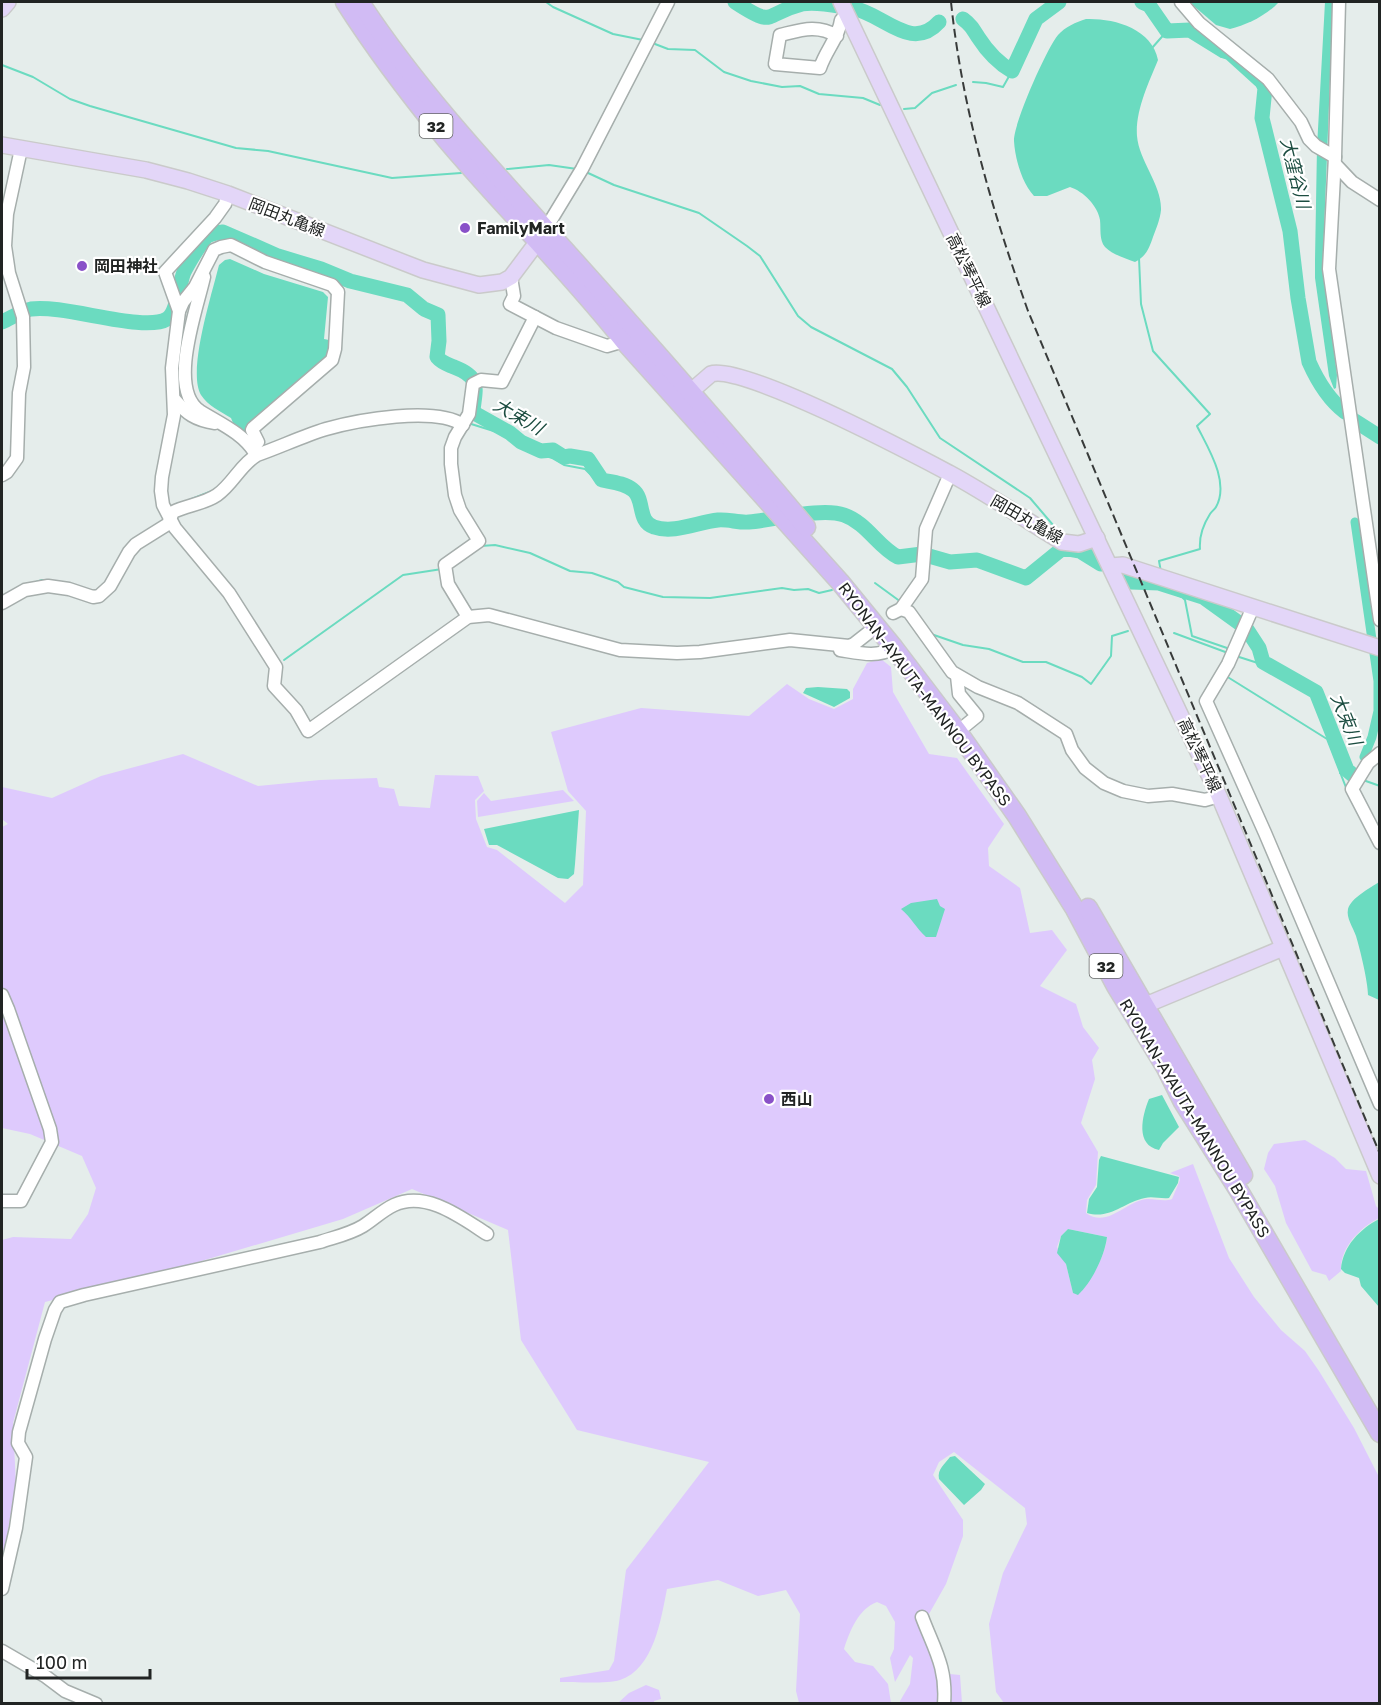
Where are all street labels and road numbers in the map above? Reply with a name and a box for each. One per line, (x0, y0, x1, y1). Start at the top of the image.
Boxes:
road number: 32 (420, 114, 452, 138)
street label: 岡田丸亀線 (246, 193, 328, 241)
street label: 高松琴平線 (942, 230, 996, 310)
street label: 岡田丸亀線 (987, 490, 1067, 548)
street label: RYONAN-AYAUTA-MANNOU BYPASS (834, 578, 1016, 810)
street label: 高松琴平線 (1174, 715, 1226, 795)
road number: 32 (1090, 954, 1122, 978)
street label: RYONAN-AYAUTA-MANNOU BYPASS (1116, 995, 1274, 1241)

